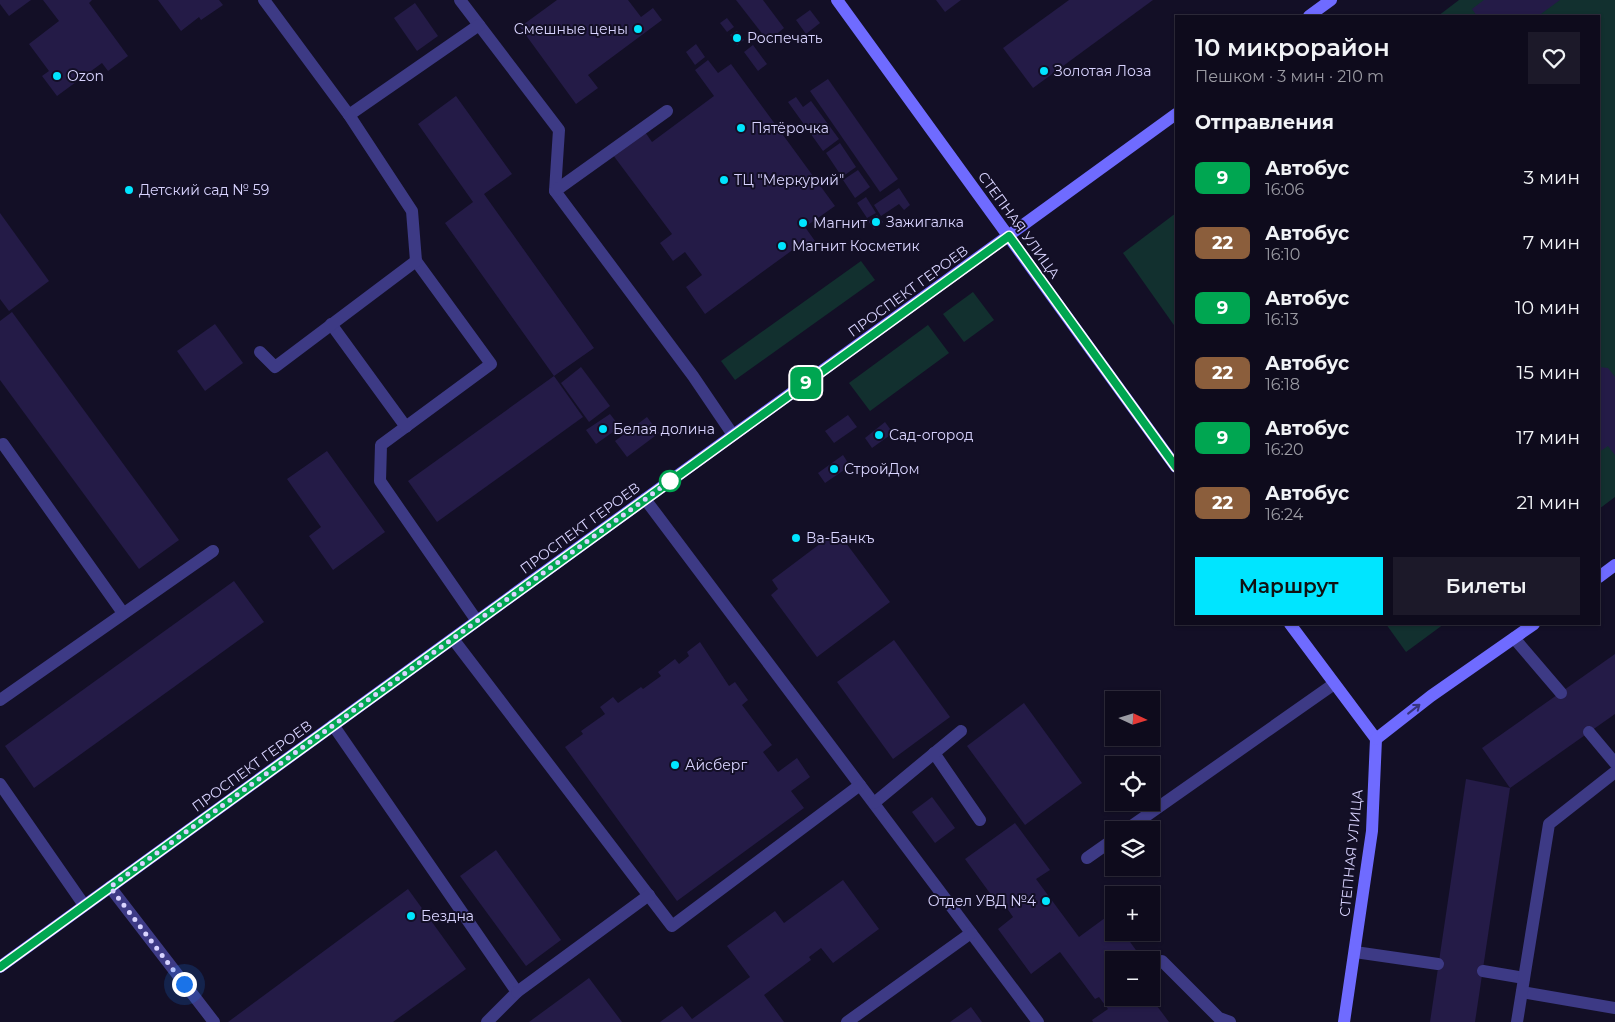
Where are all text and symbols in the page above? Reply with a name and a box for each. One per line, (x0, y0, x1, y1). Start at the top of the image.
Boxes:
place label: Смешные цены (514, 20, 628, 38)
marker: Смешные цены (632, 23, 644, 35)
place label: Роспечать (747, 29, 823, 47)
marker: Роспечать (731, 32, 743, 44)
button: heart (1528, 32, 1580, 84)
text: 10 микрорайон (1195, 33, 1390, 62)
place label: Золотая Лоза (1054, 62, 1152, 80)
marker: Золотая Лоза (1038, 65, 1050, 77)
place label: Ozon (67, 67, 104, 85)
text: Пешком · 3 мин · 210 m (1195, 67, 1384, 86)
marker: Ozon (51, 70, 63, 82)
text: Отправления (1195, 111, 1334, 134)
place label: Пятёрочка (751, 119, 829, 137)
marker: Пятёрочка (735, 122, 747, 134)
text: Автобус (1265, 157, 1349, 180)
text: 3 мин (1523, 166, 1580, 189)
text: 9 (1217, 167, 1228, 189)
street label: СТЕПНАЯ УЛИЦА (974, 168, 1064, 283)
place label: ТЦ "Меркурий" (734, 171, 844, 189)
marker: ТЦ "Меркурий" (718, 174, 730, 186)
text: 16:06 (1265, 180, 1304, 199)
place label: Детский сад № 59 (139, 181, 269, 199)
marker: Детский сад № 59 (123, 184, 135, 196)
place label: Зажигалка (886, 213, 964, 231)
place label: Магнит (813, 214, 867, 232)
marker: Зажигалка (870, 216, 882, 228)
marker: Магнит (797, 217, 809, 229)
text: Автобус (1265, 222, 1349, 245)
text: 7 мин (1523, 231, 1580, 254)
text: 22 (1212, 232, 1233, 254)
place label: Магнит Косметик (792, 237, 920, 255)
marker: Магнит Косметик (776, 240, 788, 252)
street label: ПРОСПЕКТ ГЕРОЕВ (844, 241, 972, 341)
text: 16:10 (1265, 245, 1300, 264)
text: Автобус (1265, 287, 1349, 310)
text: 10 мин (1515, 296, 1580, 319)
text: 9 (1217, 297, 1228, 319)
text: 16:13 (1265, 310, 1299, 329)
text: Автобус (1265, 352, 1349, 375)
text: 15 мин (1517, 361, 1580, 384)
text: 22 (1212, 362, 1233, 384)
line badge: 9 (790, 367, 822, 399)
text: 9 (800, 372, 812, 394)
text: 16:18 (1265, 375, 1300, 394)
text: Автобус (1265, 417, 1349, 440)
place label: Белая долина (613, 420, 715, 438)
marker: Белая долина (597, 423, 609, 435)
place label: Сад-огород (889, 426, 973, 444)
text: 17 мин (1516, 426, 1580, 449)
text: 9 (1217, 427, 1228, 449)
marker: Сад-огород (873, 429, 885, 441)
text: 16:20 (1265, 440, 1304, 459)
place label: СтройДом (844, 460, 919, 478)
marker: СтройДом (828, 463, 840, 475)
unlabelled marker (659, 470, 681, 492)
street label: ПРОСПЕКТ ГЕРОЕВ (516, 478, 644, 578)
text: Автобус (1265, 482, 1349, 505)
text: 21 мин (1516, 491, 1580, 514)
text: 22 (1212, 492, 1233, 514)
text: 16:24 (1265, 505, 1303, 524)
place label: Ва-Банкъ (806, 529, 875, 547)
marker: Ва-Банкъ (790, 532, 802, 544)
button: Маршрут (1195, 557, 1383, 615)
button: Билеты (1393, 557, 1580, 615)
north arrow (1105, 691, 1160, 746)
map controls (1105, 691, 1160, 1006)
one-way arrow (1407, 704, 1420, 715)
street label: ПРОСПЕКТ ГЕРОЕВ (188, 716, 316, 816)
place label: Айсберг (685, 756, 747, 774)
button: locate (1105, 756, 1160, 811)
marker: Айсберг (669, 759, 681, 771)
street label: СТЕПНАЯ УЛИЦА (1335, 788, 1367, 918)
button: layers (1105, 821, 1160, 876)
button: + (1105, 886, 1160, 941)
place label: Отдел УВД №4 (928, 892, 1037, 910)
marker: Отдел УВД №4 (1040, 895, 1052, 907)
place label: Бездна (421, 907, 474, 925)
marker: Бездна (405, 910, 417, 922)
button: − (1105, 951, 1160, 1006)
your location (172, 972, 197, 997)

